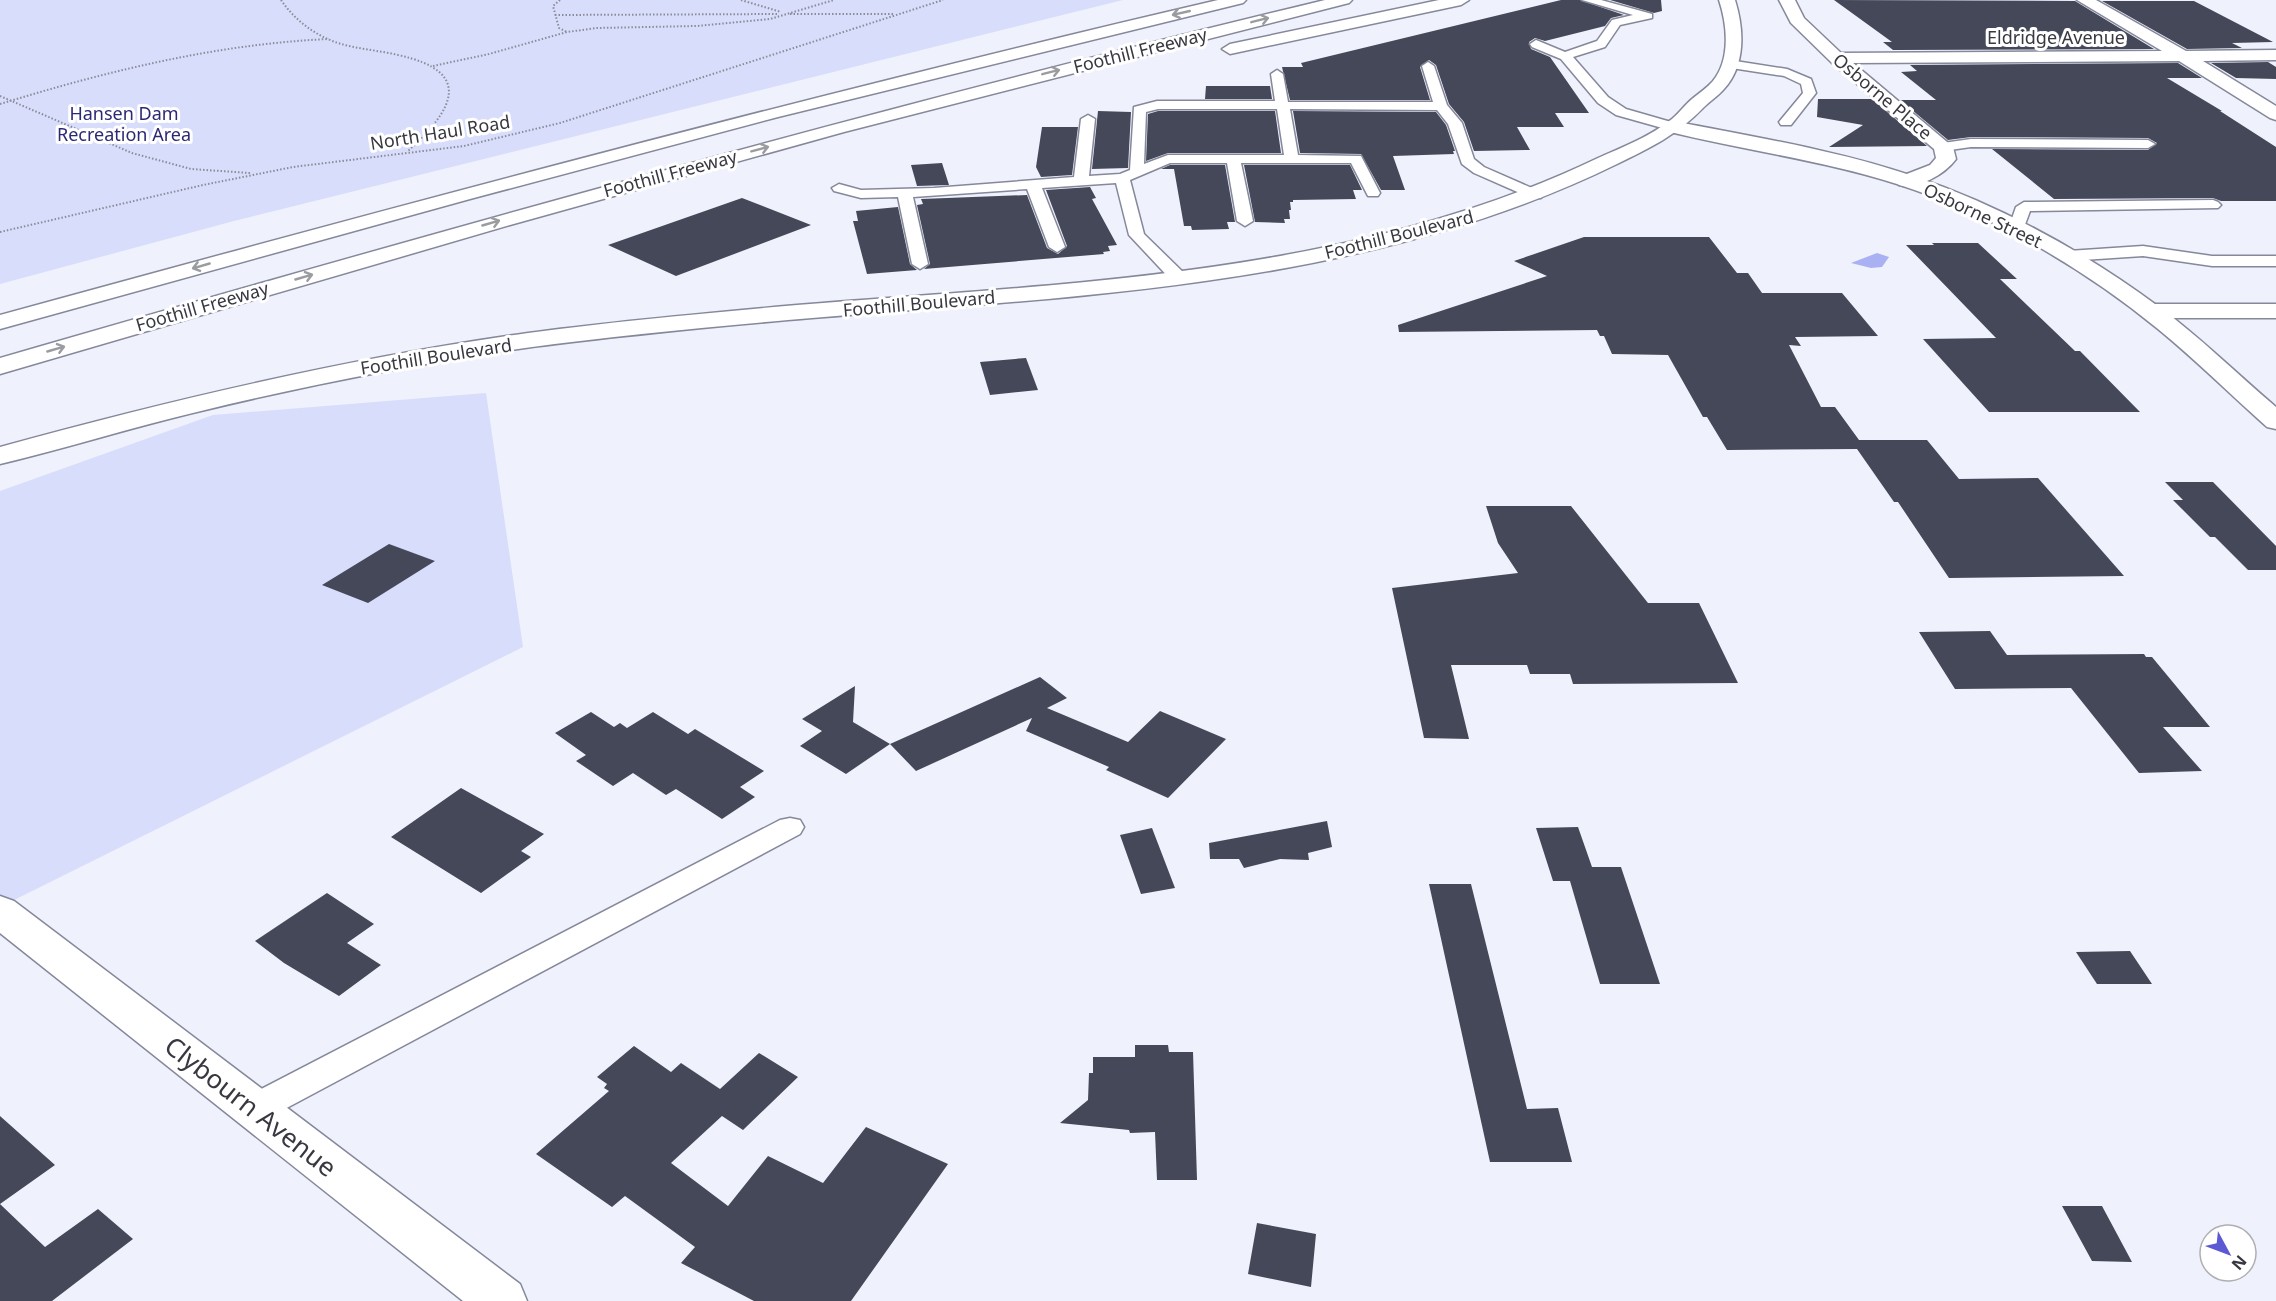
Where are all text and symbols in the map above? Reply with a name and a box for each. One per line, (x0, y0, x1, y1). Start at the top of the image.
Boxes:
one-way arrow (1171, 8, 1190, 20)
one-way arrow (1251, 14, 1270, 26)
street label: Foothill Freeway (1071, 22, 1210, 78)
street label: Eldridge Avenue (1987, 25, 2125, 49)
street label: Osborne Place (1828, 47, 1938, 145)
one-way arrow (1041, 66, 1060, 78)
park label: Hansen Dam Recreation Area (57, 101, 191, 146)
street label: North Haul Road (368, 109, 512, 155)
one-way arrow (750, 142, 769, 154)
street label: Foothill Freeway (601, 143, 740, 202)
street label: Osborne Street (1920, 177, 2047, 253)
street label: Foothill Boulevard (1322, 204, 1476, 264)
one-way arrow (481, 217, 500, 228)
one-way arrow (192, 261, 211, 273)
one-way arrow (294, 271, 313, 282)
street label: Foothill Freeway (133, 275, 272, 336)
street label: Foothill Boulevard (842, 284, 996, 322)
street label: Foothill Boulevard (359, 332, 513, 380)
one-way arrow (46, 343, 65, 354)
street label: Clybourn Avenue (158, 1027, 344, 1185)
north arrow (2198, 1223, 2258, 1283)
text: N (2227, 1251, 2252, 1275)

